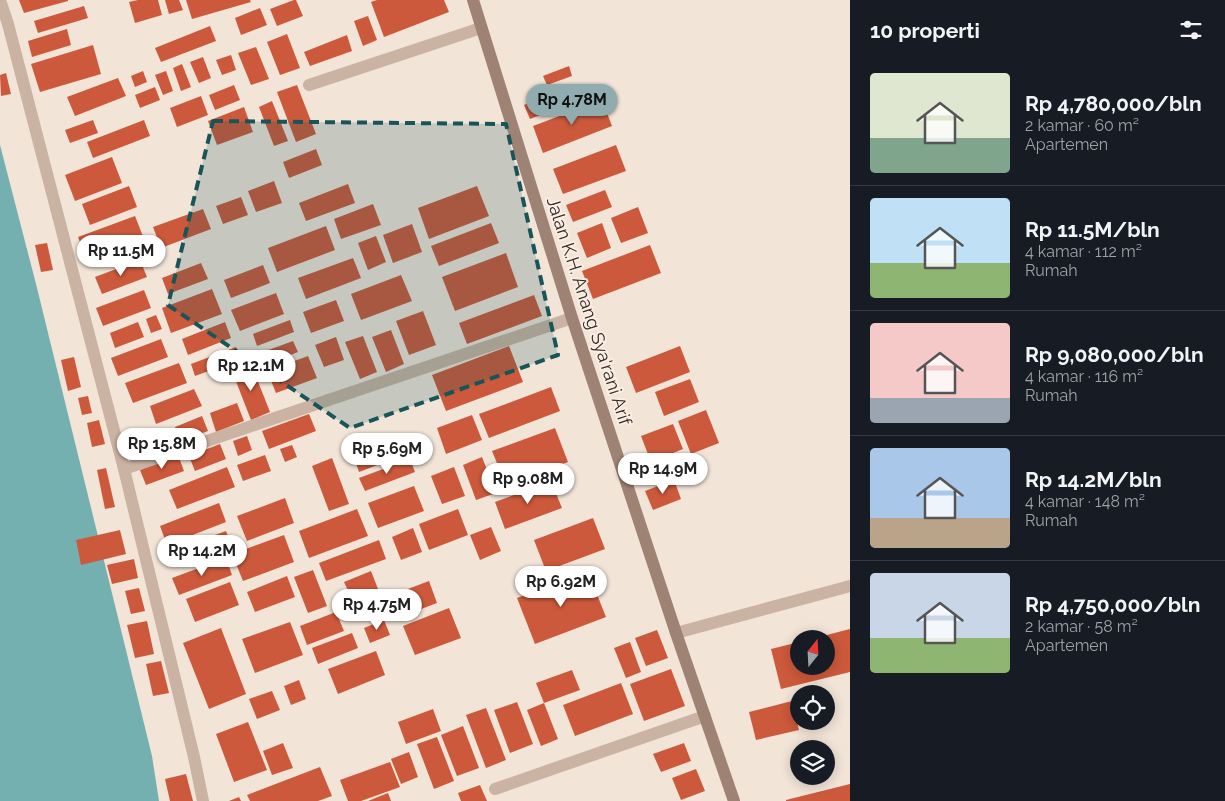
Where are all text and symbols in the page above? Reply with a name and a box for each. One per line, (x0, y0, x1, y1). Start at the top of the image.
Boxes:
icon: filters (1177, 16, 1205, 44)
text: 10 properti (870, 18, 980, 43)
pin: Rp 4.78M (520, 84, 624, 126)
text: Rp 4.78M (537, 90, 607, 109)
text: Rp 4,780,000/bln (1025, 91, 1202, 116)
icon: home (910, 93, 970, 153)
text: 2 kamar · 60 m² (1025, 116, 1139, 135)
text: Apartemen (1025, 135, 1108, 154)
street label: Jalan K.H. Anang Sya'rani Arif (543, 194, 637, 429)
text: Rp 11.5M/bln (1025, 217, 1160, 242)
icon: home (910, 218, 970, 278)
pin: Rp 11.5M (69, 234, 173, 277)
text: Rp 11.5M (88, 241, 154, 260)
text: 4 kamar · 112 m² (1025, 242, 1142, 261)
text: Rumah (1025, 261, 1078, 280)
text: Rp 9,080,000/bln (1025, 342, 1204, 367)
icon: home (910, 343, 970, 403)
pin: Rp 12.1M (199, 350, 303, 392)
text: Rp 12.1M (218, 356, 284, 375)
text: 4 kamar · 116 m² (1025, 367, 1143, 386)
text: Rumah (1025, 386, 1078, 405)
pin: Rp 15.8M (110, 428, 214, 470)
pin: Rp 5.69M (335, 432, 439, 475)
text: Rp 15.8M (128, 434, 196, 453)
text: Rp 5.69M (352, 439, 422, 458)
pin: Rp 14.9M (611, 452, 715, 495)
text: Rp 14.9M (629, 459, 697, 478)
pin: Rp 9.08M (476, 462, 580, 505)
text: Rp 14.2M/bln (1025, 467, 1162, 492)
icon: home (910, 468, 970, 528)
text: Rp 9.08M (493, 469, 563, 488)
text: 4 kamar · 148 m² (1025, 492, 1145, 511)
text: Rumah (1025, 511, 1078, 530)
pin: Rp 14.2M (150, 534, 254, 577)
text: Rp 14.2M (168, 541, 236, 560)
pin: Rp 6.92M (509, 566, 613, 608)
text: Rp 6.92M (526, 572, 596, 591)
pin: Rp 4.75M (325, 588, 429, 631)
text: Rp 4,750,000/bln (1025, 592, 1200, 617)
icon: home (910, 593, 970, 653)
text: Rp 4.75M (343, 595, 411, 614)
text: 2 kamar · 58 m² (1025, 617, 1138, 636)
north arrow (790, 630, 835, 675)
map controls (790, 630, 835, 785)
text: Apartemen (1025, 636, 1108, 655)
button: locate (790, 685, 835, 730)
button: layers (790, 740, 835, 785)

